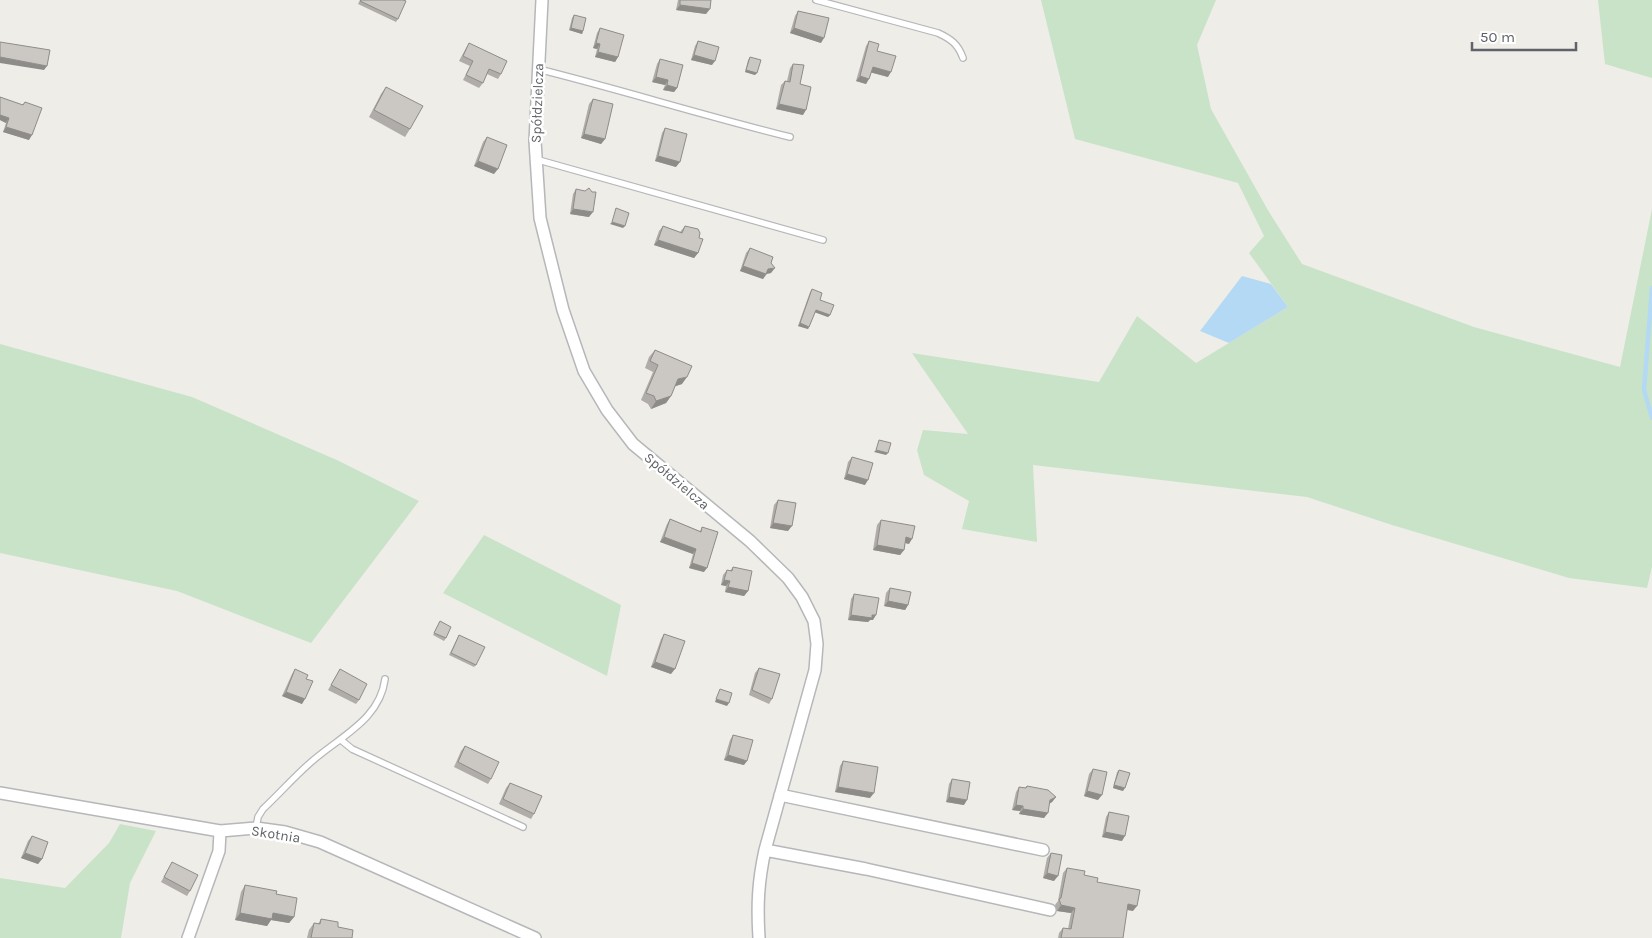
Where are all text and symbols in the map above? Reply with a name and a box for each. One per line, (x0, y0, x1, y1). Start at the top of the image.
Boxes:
scale bar (1472, 20, 1576, 52)
text: 50 m (1480, 28, 1515, 46)
street label: Spółdzielcza (528, 63, 547, 143)
street label: Spółdzielcza (641, 449, 713, 514)
street label: Skotnia (250, 822, 302, 847)

